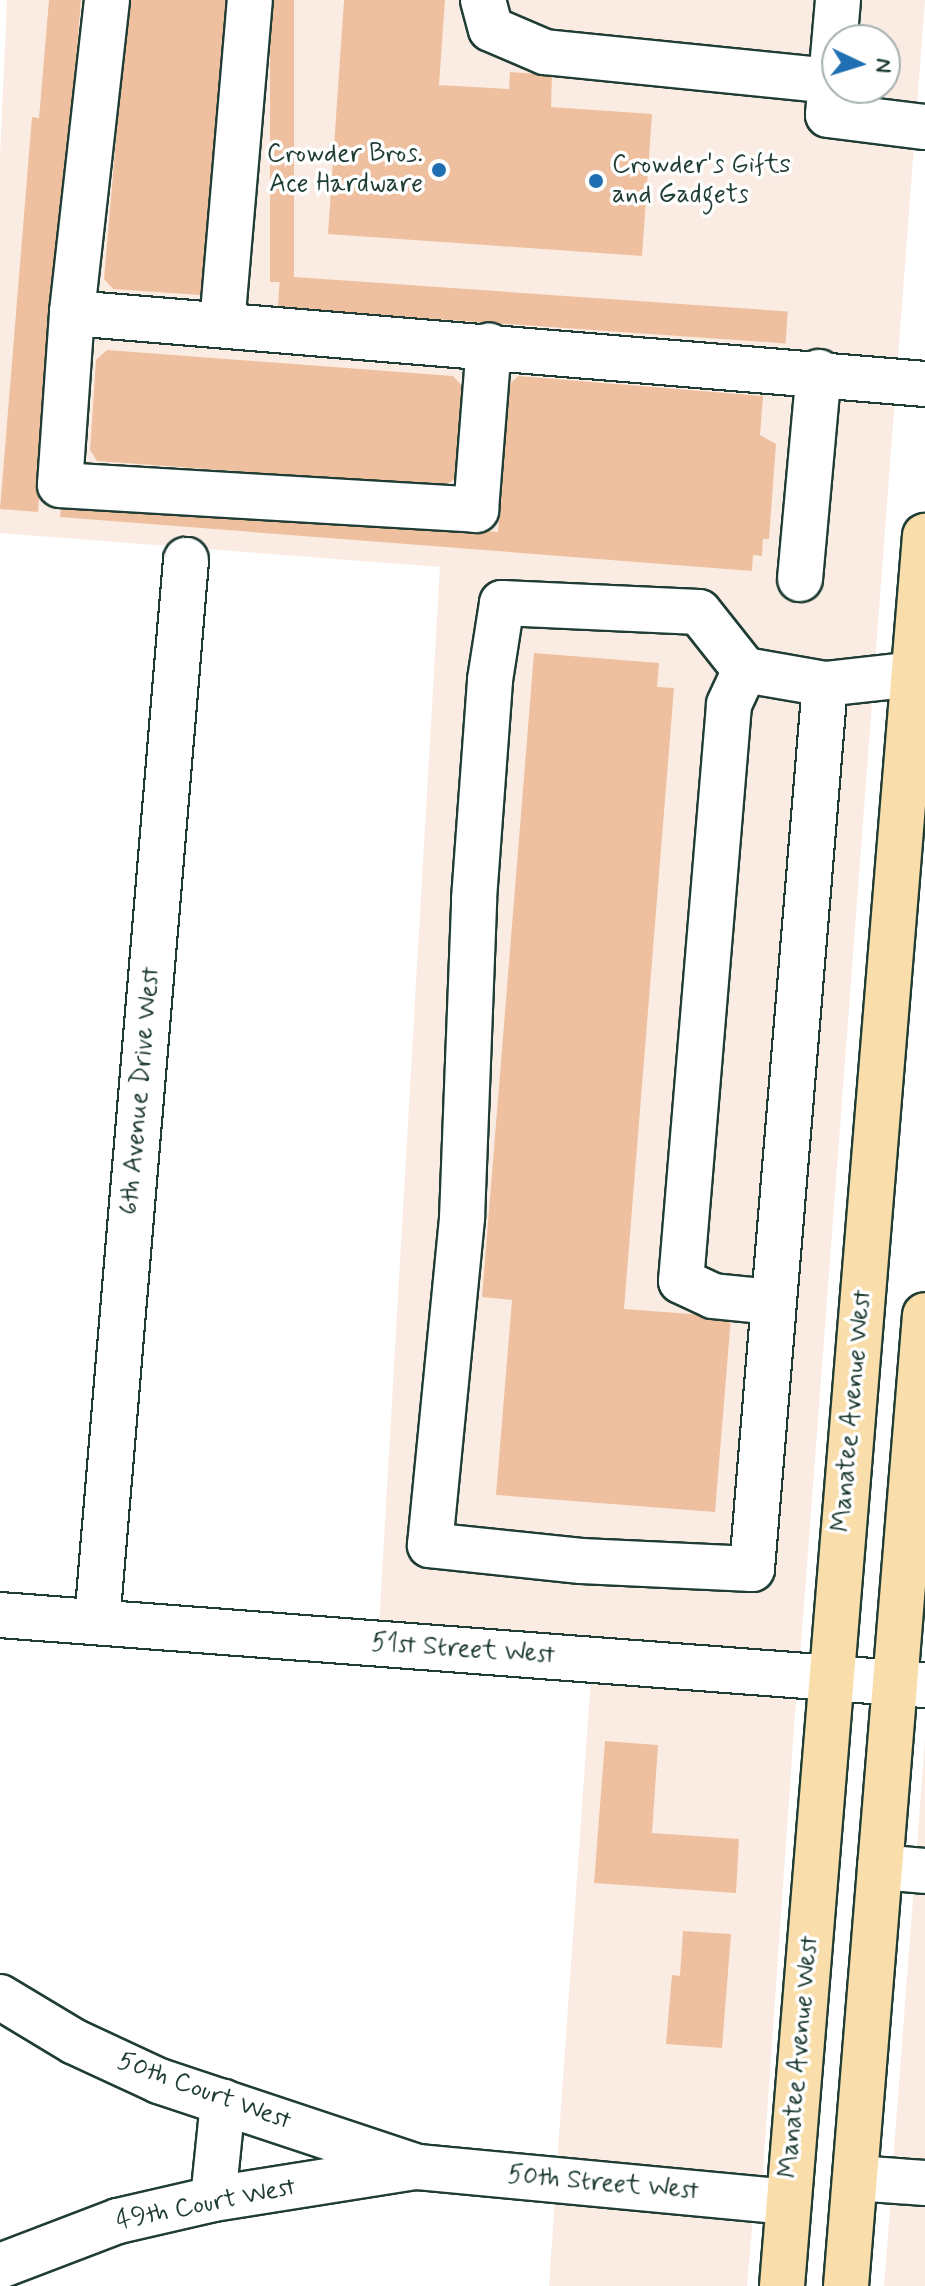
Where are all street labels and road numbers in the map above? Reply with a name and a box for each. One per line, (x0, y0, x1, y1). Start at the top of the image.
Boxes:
street label: 6th Avenue Drive West (115, 966, 167, 1216)
street label: Manatee Avenue West (827, 1287, 879, 1535)
street label: 51st Street West (369, 1628, 557, 1672)
street label: Manatee Avenue West (774, 1933, 826, 2181)
street label: 50th Court West (113, 2046, 295, 2138)
street label: 50th Street West (505, 2160, 701, 2208)
street label: 49th Court West (114, 2172, 298, 2238)

